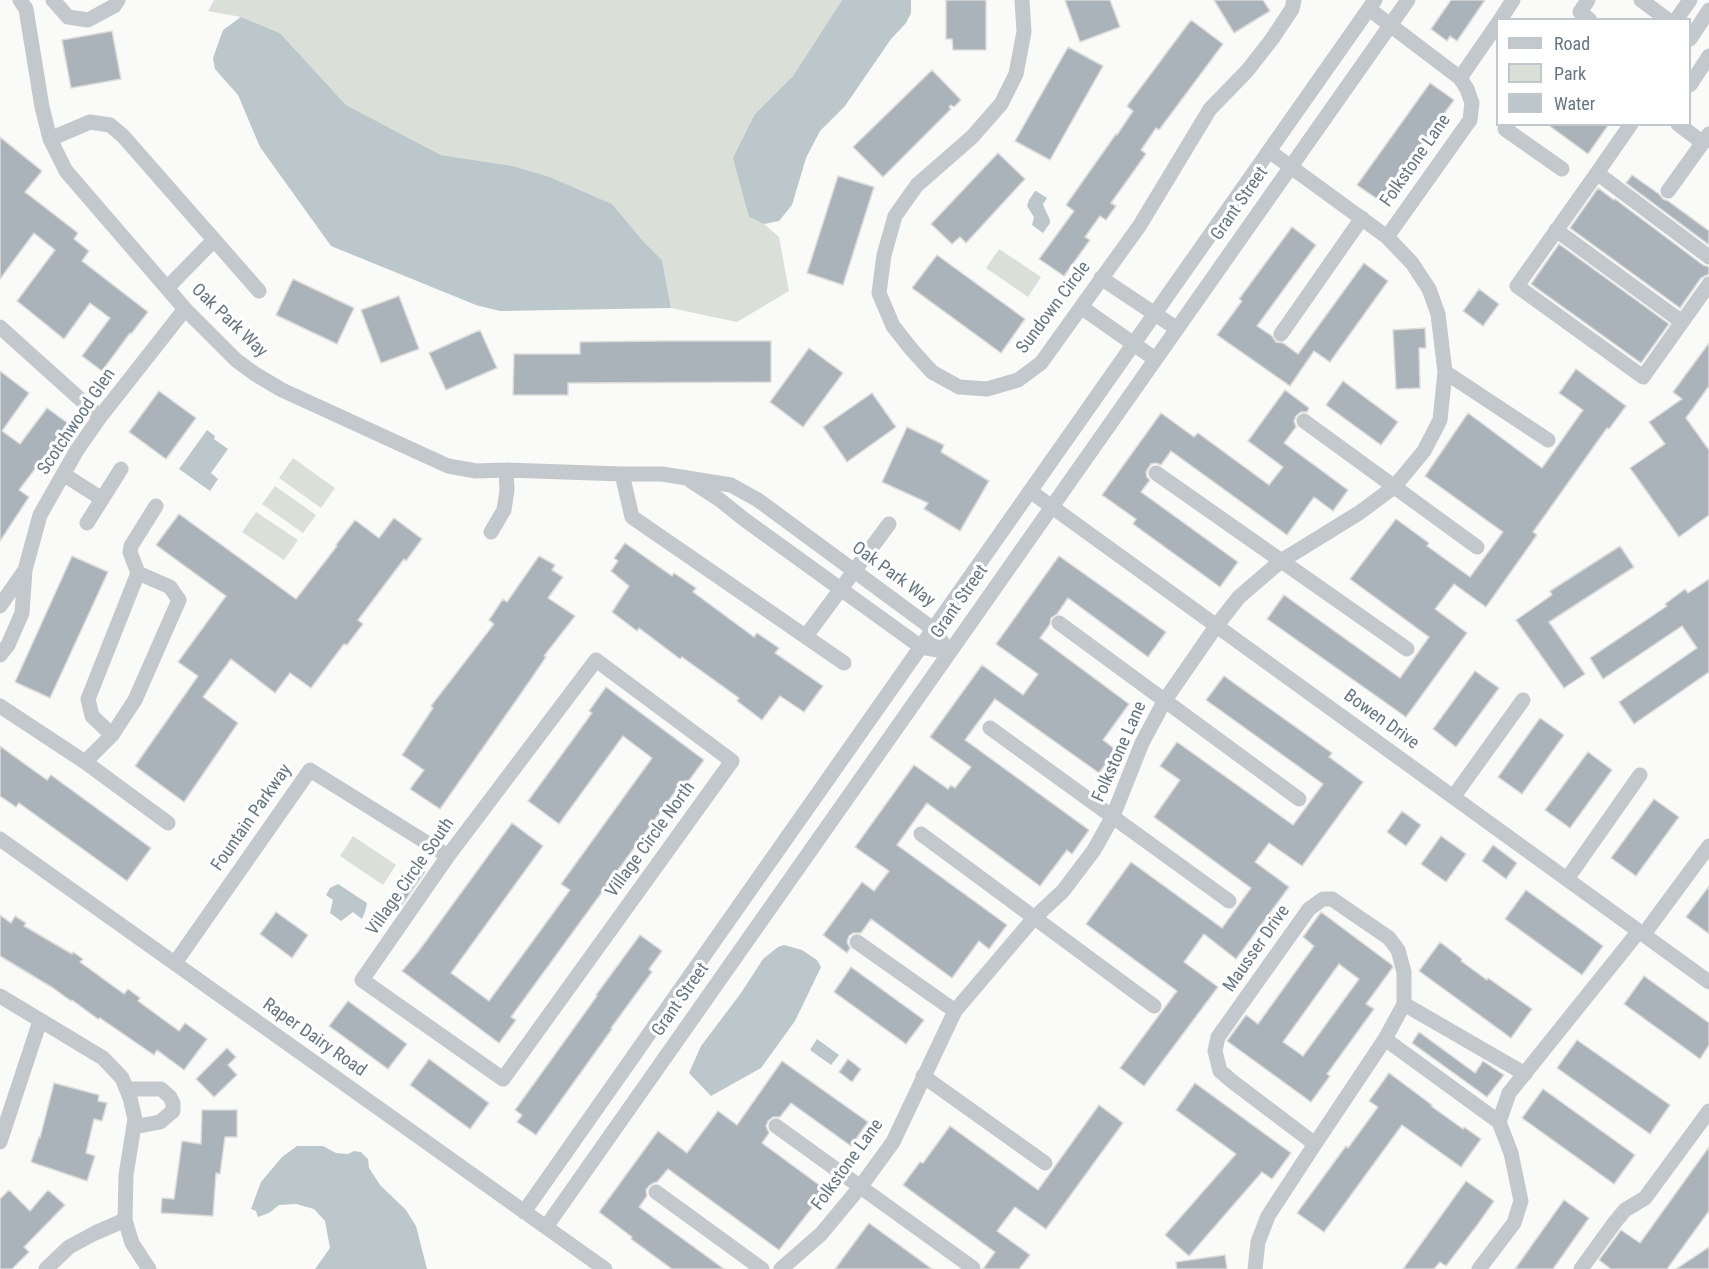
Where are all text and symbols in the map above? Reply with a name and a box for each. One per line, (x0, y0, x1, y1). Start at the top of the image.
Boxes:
legend (1496, 18, 1691, 126)
text: Road (1554, 33, 1590, 54)
text: Park (1554, 63, 1586, 84)
text: Water (1554, 93, 1595, 114)
street label: Folkstone Lane (1376, 111, 1456, 211)
street label: Grant Street (1207, 163, 1273, 245)
street label: Sundown Circle (1012, 258, 1096, 358)
street label: Oak Park Way (186, 279, 272, 363)
street label: Scotchwood Glen (33, 365, 121, 479)
street label: Oak Park Way (847, 538, 939, 612)
street label: Grant Street (927, 561, 993, 643)
street label: Bowen Drive (1339, 685, 1423, 755)
street label: Folkstone Lane (1088, 698, 1152, 806)
street label: Fountain Parkway (207, 760, 297, 876)
street label: Village Circle North (602, 778, 700, 902)
street label: Village Circle South (362, 814, 460, 940)
street label: Mausser Drive (1219, 901, 1295, 997)
street label: Grant Street (648, 959, 714, 1041)
street label: Raper Dairy Road (258, 994, 370, 1082)
street label: Folkstone Lane (808, 1115, 888, 1215)

